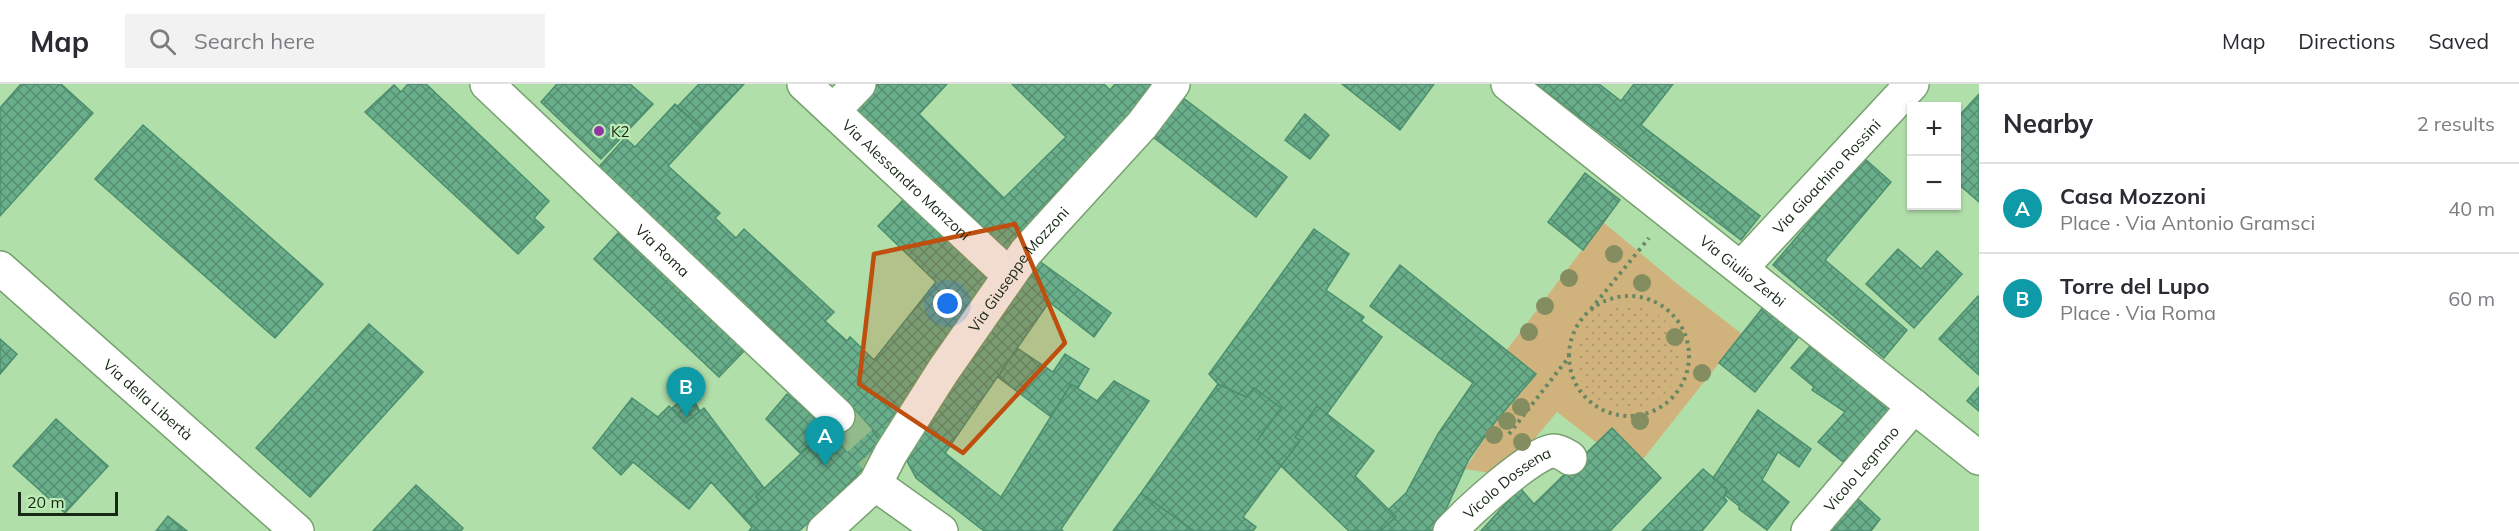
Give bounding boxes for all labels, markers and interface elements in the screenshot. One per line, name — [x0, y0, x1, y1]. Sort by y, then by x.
search box — [125, 14, 545, 68]
text: Map — [30, 24, 89, 59]
icon: search — [146, 25, 179, 58]
text: Search here — [194, 27, 315, 55]
text: Map — [2222, 28, 2265, 54]
text: Directions — [2298, 28, 2395, 54]
text: Saved — [2428, 28, 2489, 54]
map controls — [1907, 102, 1961, 210]
button: + — [1907, 102, 1961, 156]
text: Nearby — [2003, 107, 2093, 140]
text: 2 results — [2417, 111, 2495, 136]
street label: Via Alessandro Manzoni — [838, 115, 975, 244]
street label: Via Gioachino Rossini — [1768, 115, 1884, 238]
place label: K2 — [611, 122, 630, 141]
marker: K2 — [592, 124, 606, 138]
button: − — [1907, 156, 1961, 210]
text: Casa Mozzoni — [2060, 182, 2206, 210]
text: A — [2015, 196, 2030, 221]
text: 40 m — [2448, 196, 2495, 221]
street label: Via Giuseppe Mozzoni — [964, 202, 1072, 336]
text: Place · Via Antonio Gramsci — [2060, 210, 2315, 235]
street label: Via Roma — [632, 220, 694, 281]
street label: Via Giulio Zerbi — [1696, 231, 1790, 311]
text: Torre del Lupo — [2060, 272, 2209, 300]
text: B — [2016, 286, 2029, 311]
text: 60 m — [2448, 286, 2495, 311]
your location — [933, 289, 962, 318]
text: Place · Via Roma — [2060, 300, 2216, 325]
street label: Via della Libertà — [100, 355, 197, 444]
pin: B — [666, 368, 706, 417]
pin: A — [806, 416, 844, 466]
street label: Vicolo Legnano — [1819, 422, 1903, 515]
street label: Vicolo Dossena — [1459, 442, 1553, 523]
scale bar — [18, 489, 118, 516]
text: 20 m — [27, 492, 64, 512]

